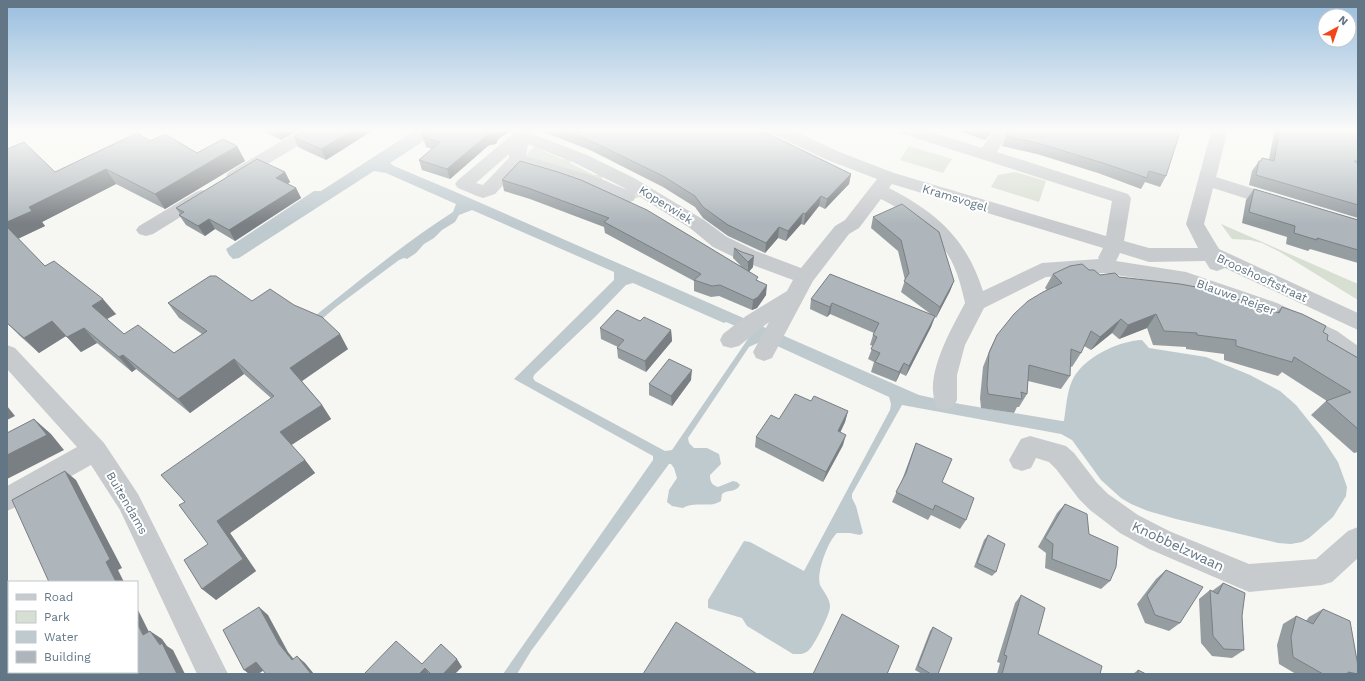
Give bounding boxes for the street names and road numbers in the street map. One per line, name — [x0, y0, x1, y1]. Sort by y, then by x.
street label: Kramsvogel — [921, 181, 990, 215]
street label: Koperwiek — [636, 183, 696, 227]
street label: Brooshooftstraat — [1214, 251, 1310, 305]
street label: Blauwe Reiger — [1195, 276, 1277, 318]
street label: Buitendams — [103, 469, 151, 537]
street label: Knobbelzwaan — [1129, 518, 1227, 574]

